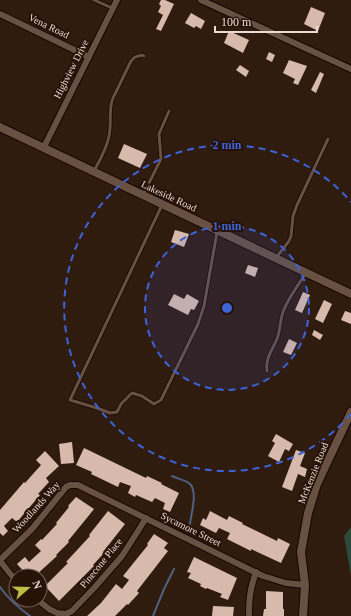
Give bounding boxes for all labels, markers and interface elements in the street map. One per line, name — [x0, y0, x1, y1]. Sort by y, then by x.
scale bar — [215, 8, 317, 34]
street label: Vena Road — [27, 11, 71, 41]
text: 100 m — [221, 15, 252, 29]
street label: Highview Drive — [51, 37, 91, 100]
text: 2 min — [212, 138, 242, 152]
street label: Lakeside Road — [140, 178, 198, 214]
text: 1 min — [212, 219, 242, 233]
centre of rings — [220, 301, 234, 315]
street label: McKenzie Road — [296, 441, 330, 505]
street label: Woodlands Way — [10, 479, 62, 535]
street label: Sycamore Street — [159, 510, 223, 548]
street label: Pinecone Place — [78, 535, 125, 590]
north arrow — [8, 568, 48, 608]
text: N — [30, 579, 44, 590]

